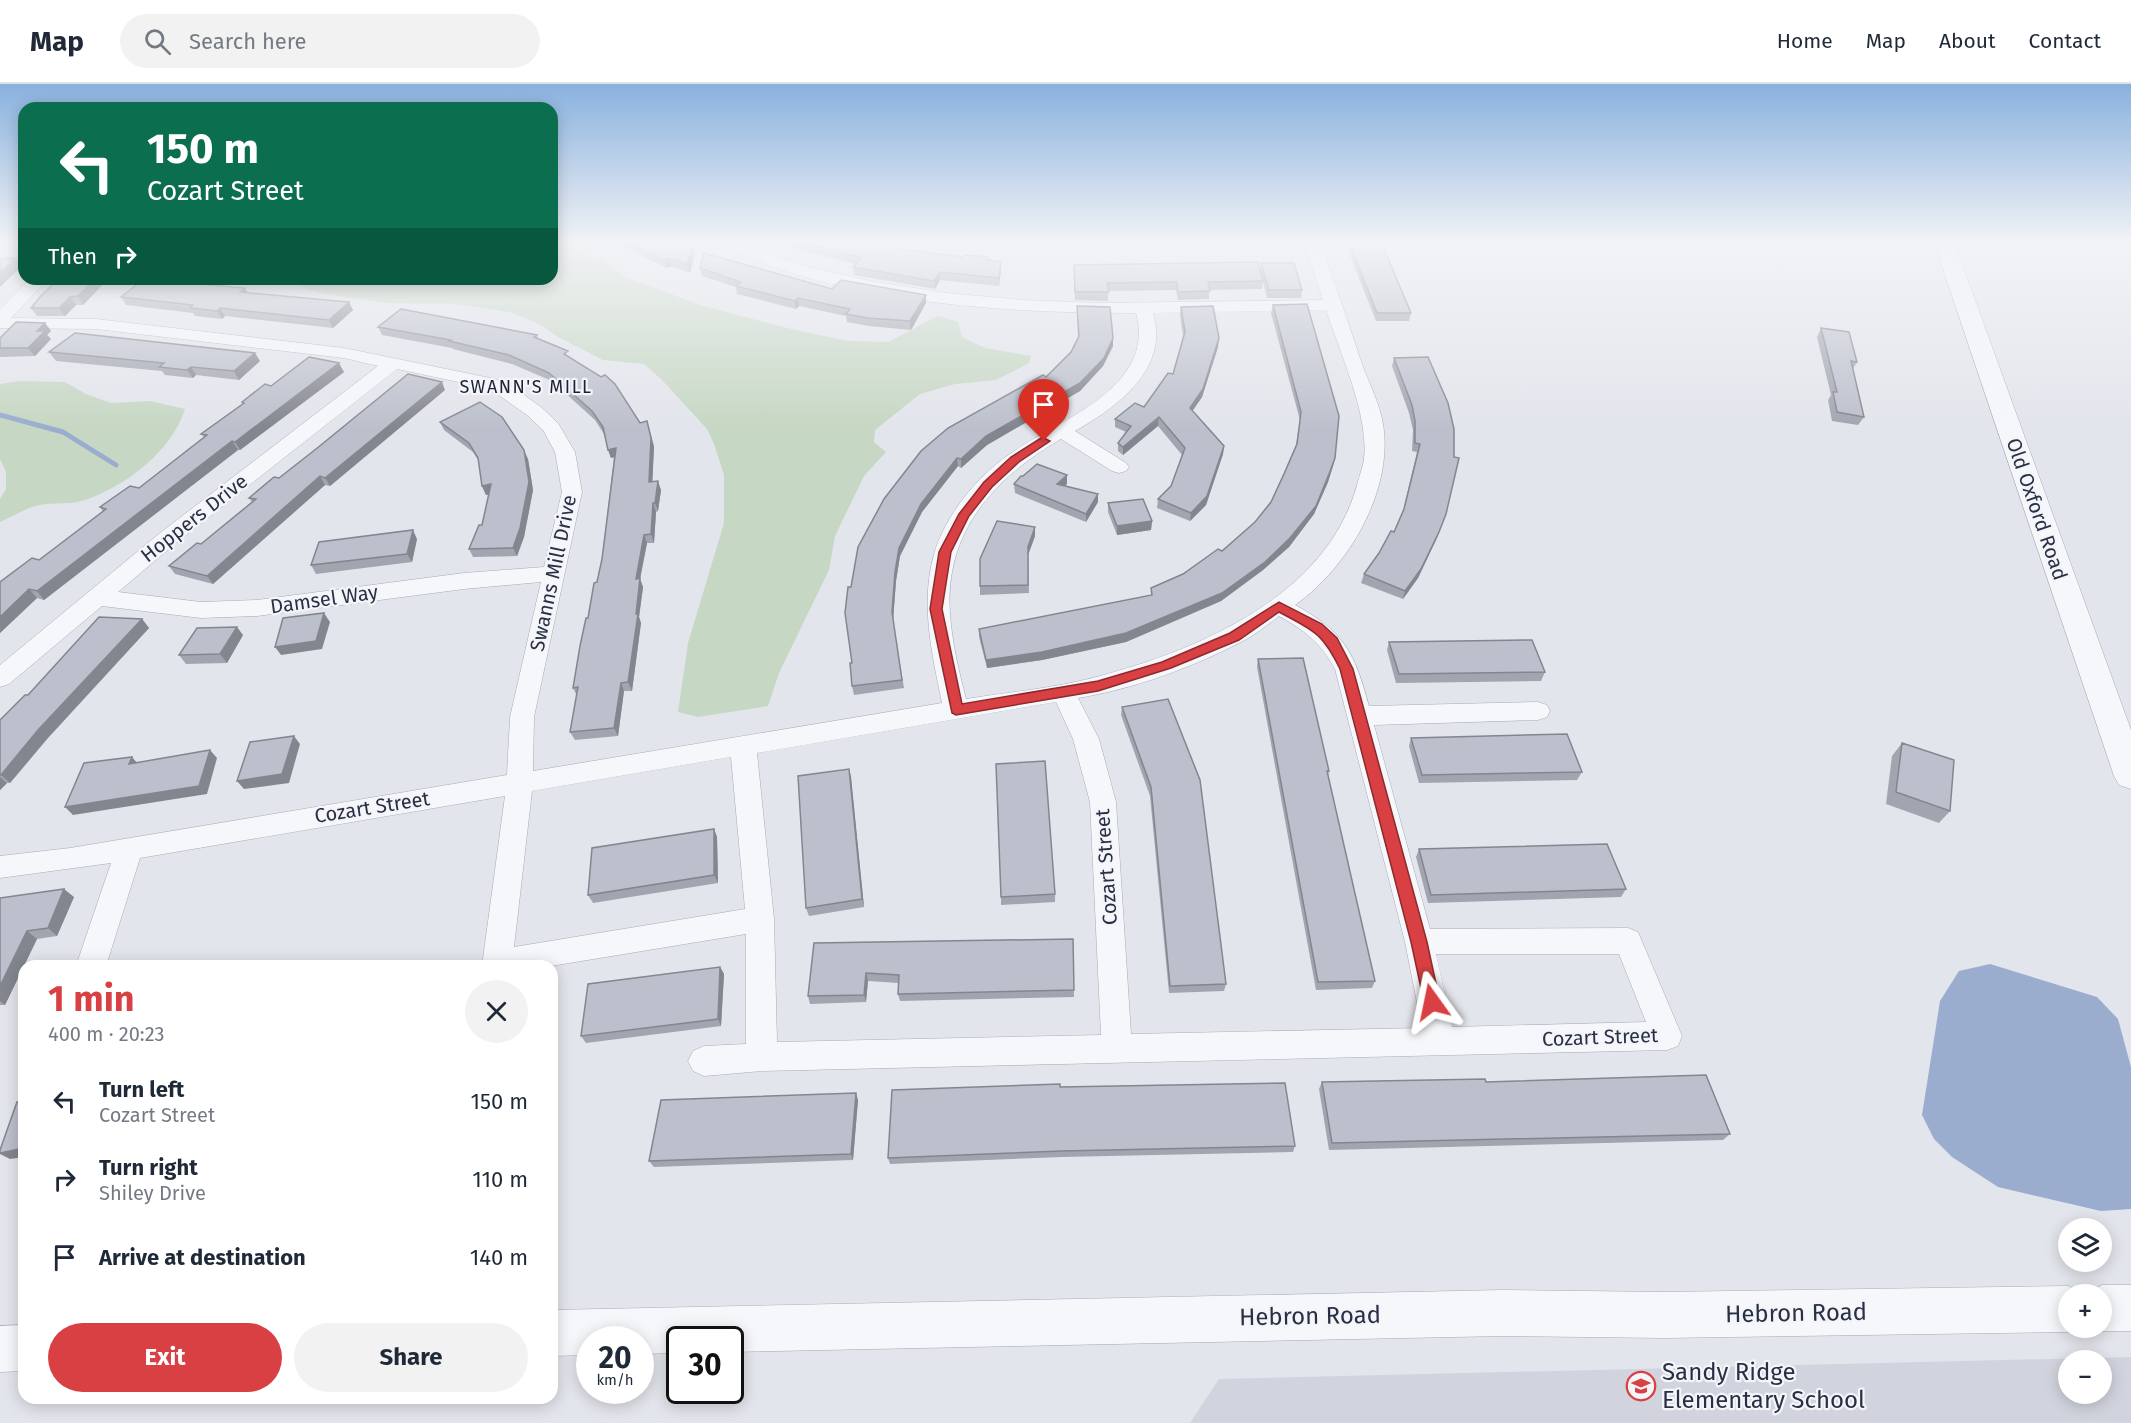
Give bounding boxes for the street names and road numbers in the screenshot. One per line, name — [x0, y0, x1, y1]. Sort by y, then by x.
street label: Old Oxford Road — [2001, 435, 2073, 583]
street label: Hoppers Drive — [136, 469, 252, 567]
street label: Swanns Mill Drive — [525, 493, 581, 653]
street label: Damsel Way — [269, 580, 380, 618]
street label: Cozart Street — [313, 786, 432, 828]
street label: Cozart Street — [1090, 807, 1122, 926]
street label: Cozart Street — [1542, 1023, 1659, 1051]
street label: Hebron Road — [1725, 1298, 1867, 1328]
street label: Hebron Road — [1239, 1301, 1381, 1331]

